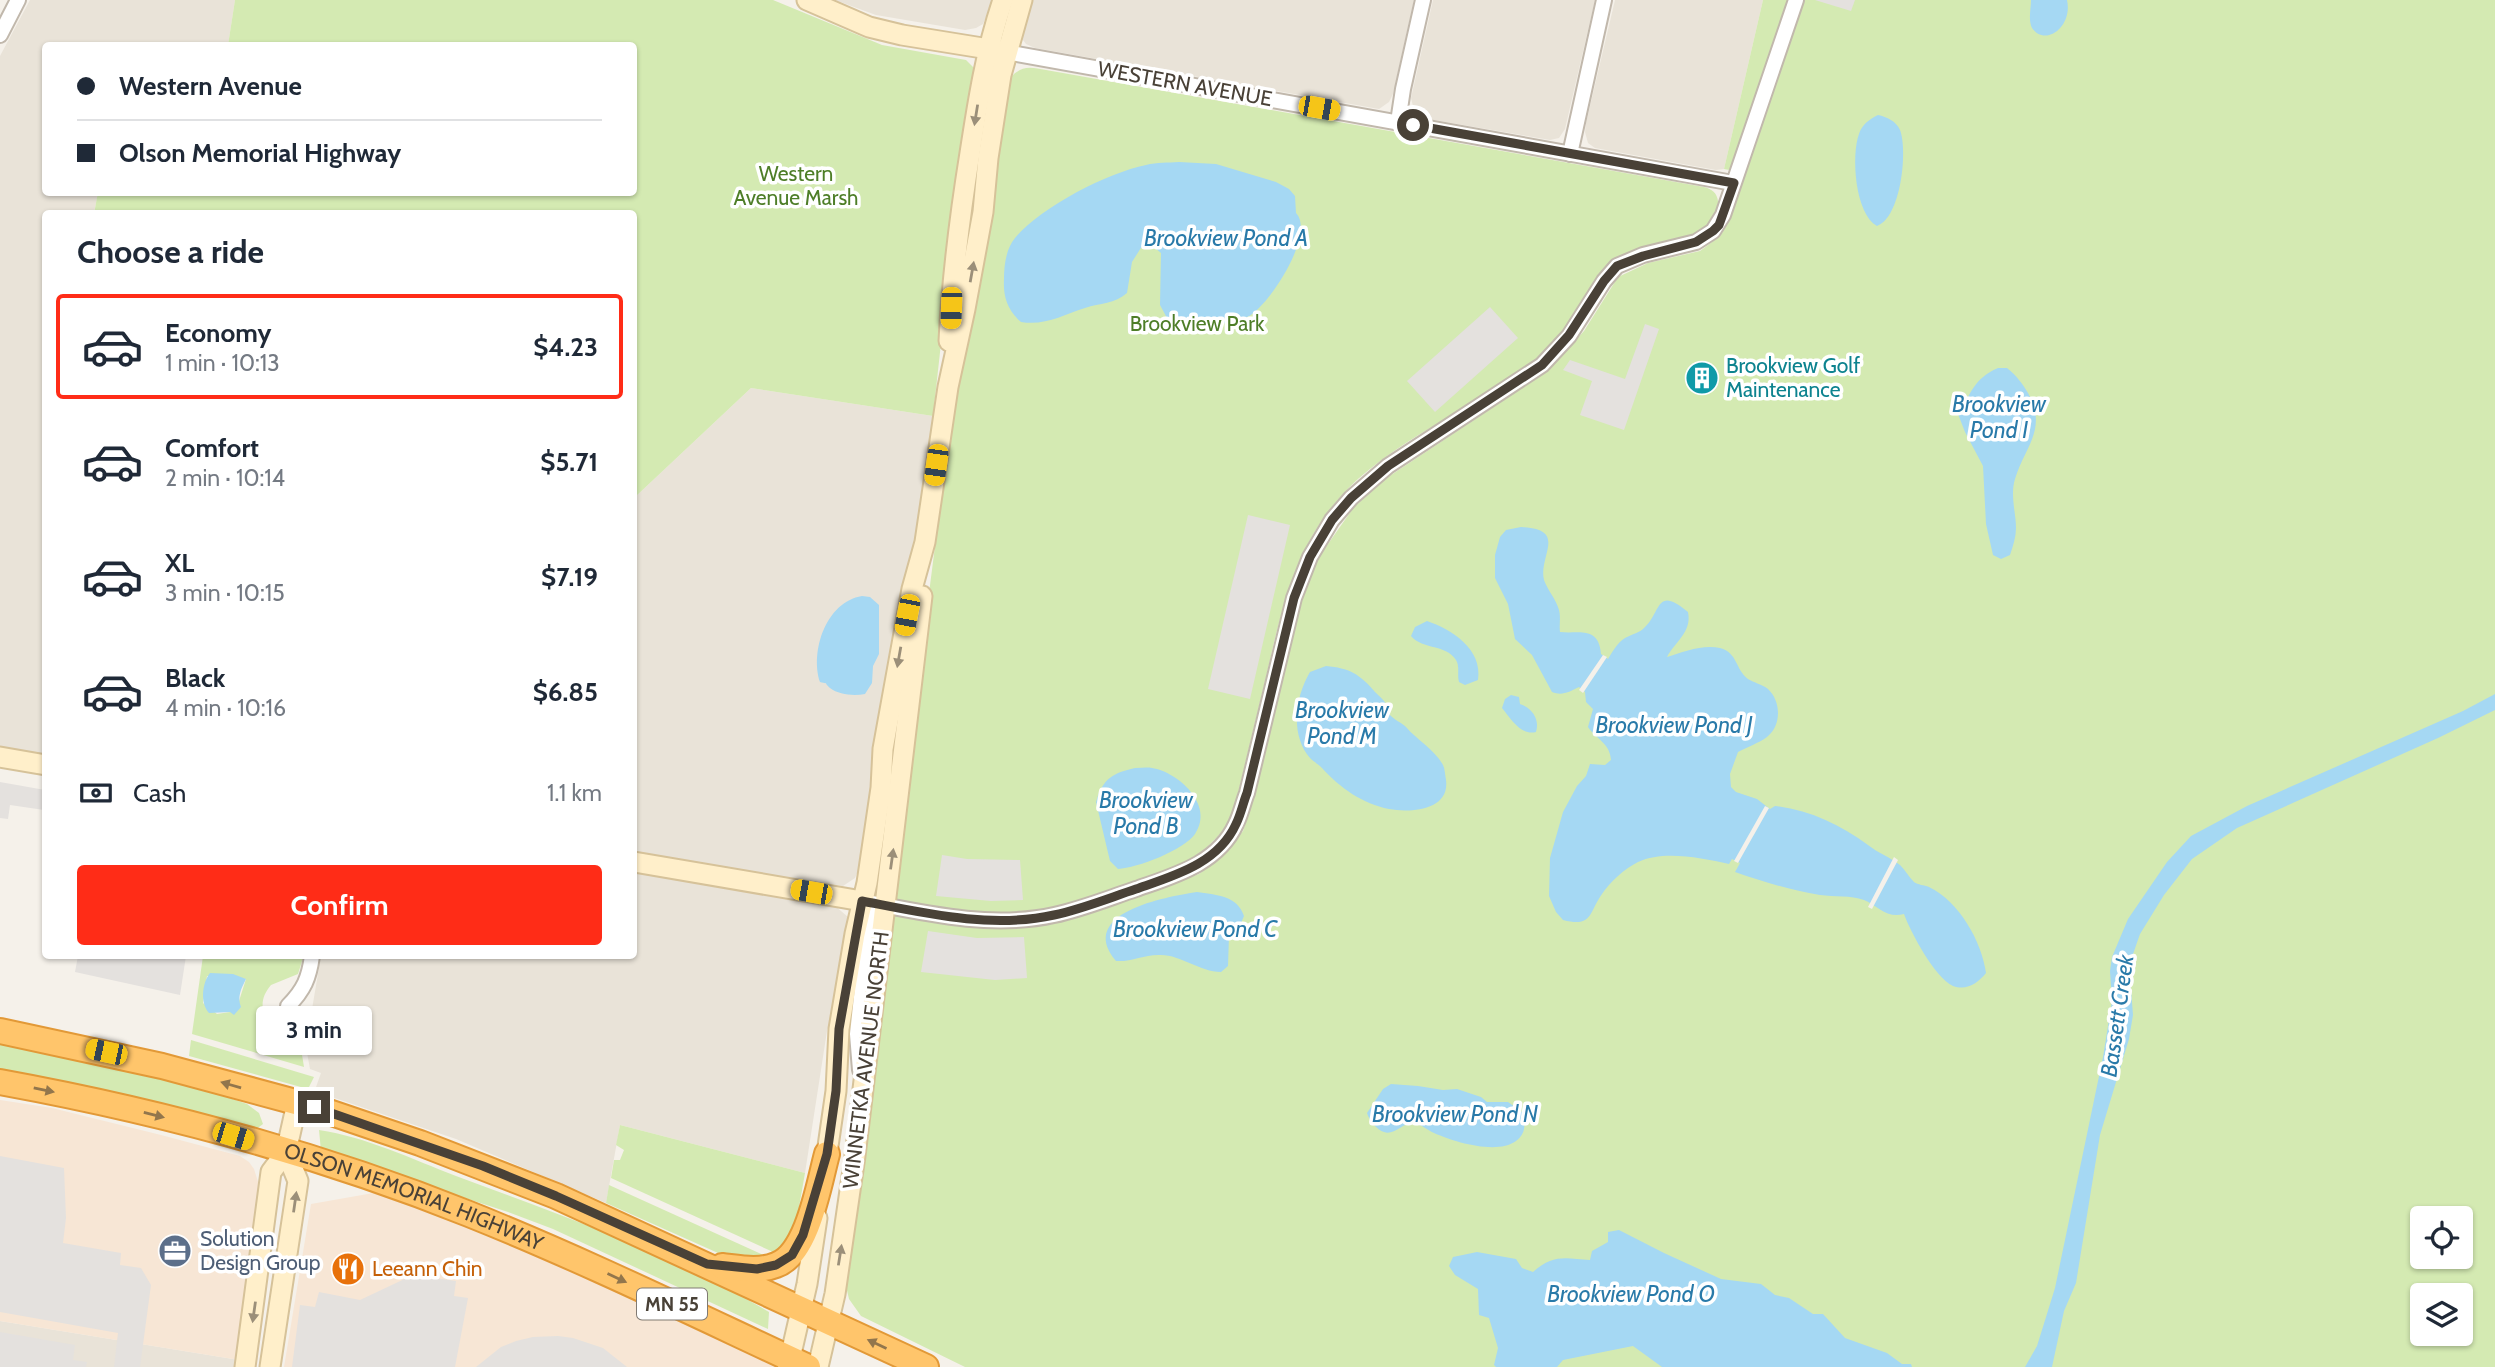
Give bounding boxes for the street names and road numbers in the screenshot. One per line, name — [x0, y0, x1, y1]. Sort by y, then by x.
street label: WESTERN AVENUE — [1096, 56, 1274, 111]
street label: WINNETKA AVENUE NORTH — [837, 930, 894, 1190]
street label: OLSON MEMORIAL HIGHWAY — [281, 1137, 548, 1256]
road number: MN 55 — [637, 1288, 707, 1320]

